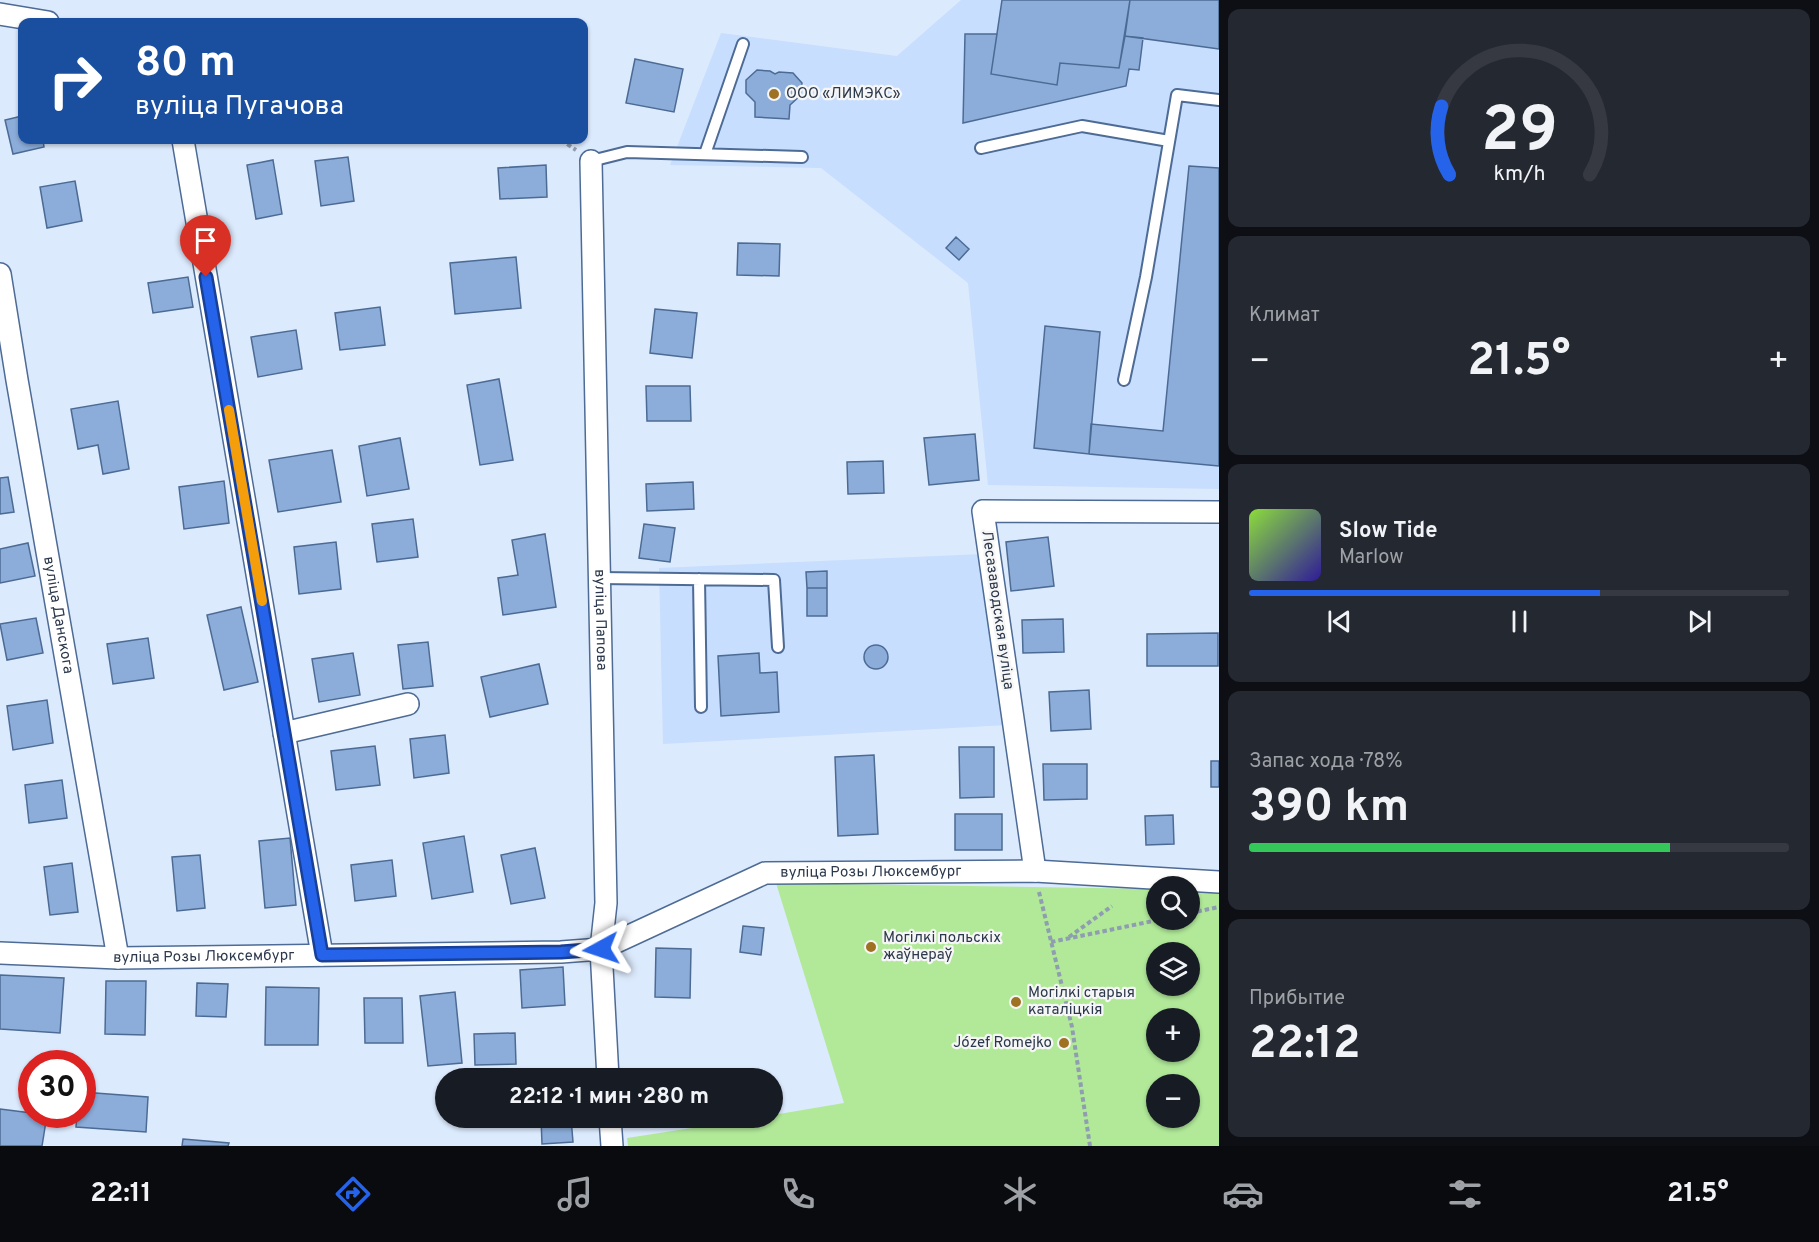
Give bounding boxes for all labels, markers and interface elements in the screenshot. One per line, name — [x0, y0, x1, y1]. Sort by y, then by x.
text: 80 m — [135, 38, 236, 91]
icon: right — [36, 42, 114, 120]
place label: ООО «ЛИМЭКС» — [786, 85, 901, 104]
marker: ООО «ЛИМЭКС» — [767, 87, 781, 101]
text: вуліца Пугачова — [135, 90, 344, 124]
text: 29 — [1481, 94, 1557, 173]
text: km/h — [1493, 162, 1545, 189]
pin — [180, 215, 231, 277]
icon: arrive — [189, 224, 222, 257]
text: Климат — [1249, 303, 1320, 329]
text: 21.5° — [1468, 334, 1570, 391]
text: − — [1249, 342, 1270, 384]
text: + — [1768, 342, 1789, 384]
text: Slow Tide — [1339, 518, 1438, 545]
street label: Лесазаводская вуліца — [976, 529, 1018, 691]
text: Marlow — [1339, 545, 1403, 571]
street label: вуліца Данскога — [39, 555, 78, 675]
street label: вуліца Папова — [590, 569, 611, 671]
icon: previous — [1323, 605, 1356, 638]
icon: pause — [1503, 605, 1536, 638]
icon: next — [1683, 605, 1716, 638]
text: Запас хода · 78% — [1249, 749, 1403, 775]
text: 390 km — [1249, 780, 1409, 837]
street label: вуліца Розы Люксембург — [780, 862, 962, 882]
map controls — [1146, 876, 1200, 1128]
button: search — [1146, 876, 1200, 930]
position arrow — [569, 917, 633, 981]
place label: Могілкі польскіх жаўнераў — [883, 929, 1001, 965]
marker: Могілкі польскіх жаўнераў — [864, 940, 878, 954]
button: layers — [1146, 942, 1200, 996]
street label: вуліца Розы Люксембург — [113, 946, 295, 968]
place label: Могілкі старыя каталіцкія — [1028, 984, 1135, 1020]
text: Прибытие — [1249, 986, 1345, 1012]
marker: Могілкі старыя каталіцкія — [1009, 995, 1023, 1009]
button: + — [1146, 1008, 1200, 1062]
text: 22:12 — [1249, 1017, 1361, 1074]
place label: Józef Romejko — [953, 1034, 1052, 1053]
marker: Józef Romejko — [1057, 1036, 1071, 1050]
speed limit sign: 30 — [18, 1050, 96, 1128]
button: − — [1146, 1074, 1200, 1128]
text: 22:12 · 1 мин · 280 m — [509, 1084, 709, 1111]
icon: directions — [332, 1173, 374, 1215]
icon: music — [554, 1173, 596, 1215]
icon: phone — [777, 1173, 819, 1215]
icon: climate — [999, 1173, 1041, 1215]
icon: car — [1222, 1173, 1264, 1215]
icon: filters — [1444, 1173, 1486, 1215]
text: 22:11 — [90, 1177, 151, 1211]
text: 21.5° — [1667, 1177, 1729, 1211]

